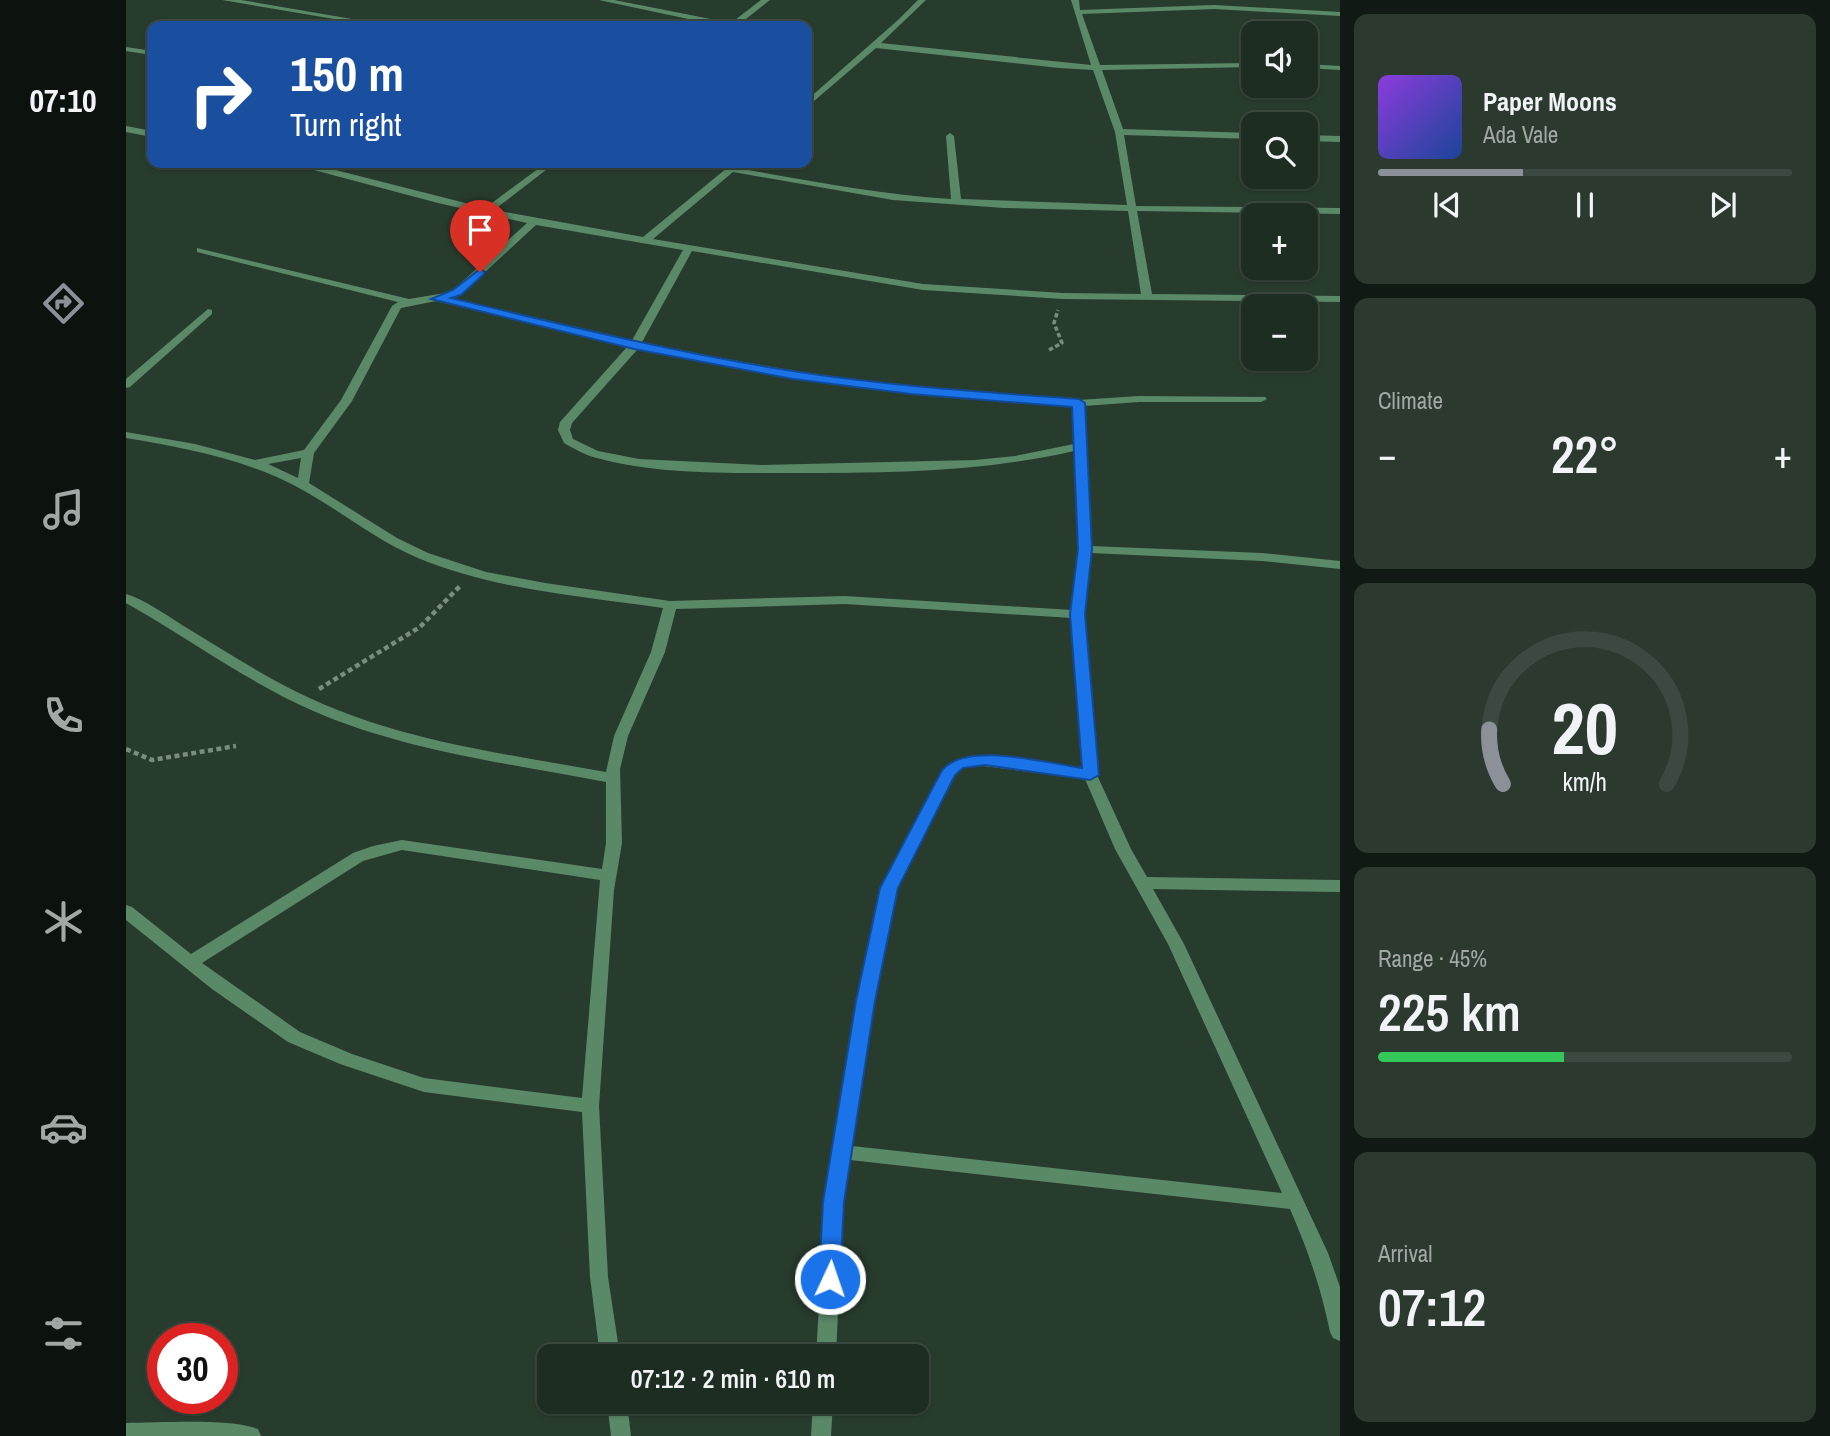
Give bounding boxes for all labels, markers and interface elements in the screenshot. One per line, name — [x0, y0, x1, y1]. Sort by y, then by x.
map controls — [1241, 21, 1318, 371]
button: sound — [1241, 21, 1318, 98]
text: 150 m — [290, 40, 404, 106]
icon: right — [175, 49, 266, 140]
text: 07:10 — [29, 79, 97, 122]
text: Paper Moons — [1483, 84, 1617, 119]
text: Turn right — [290, 103, 402, 146]
button: search — [1241, 112, 1318, 189]
text: Ada Vale — [1483, 119, 1558, 150]
icon: previous — [1428, 186, 1466, 224]
icon: pause — [1566, 186, 1604, 224]
icon: next — [1704, 186, 1742, 224]
pin — [450, 200, 510, 272]
button: + — [1241, 203, 1318, 280]
icon: arrive — [461, 211, 499, 249]
icon: directions — [39, 279, 88, 328]
button: − — [1241, 294, 1318, 371]
text: Climate — [1378, 385, 1443, 416]
text: 22° — [1551, 419, 1619, 489]
text: − — [1378, 429, 1396, 480]
text: + — [1774, 429, 1792, 480]
icon: music — [39, 485, 88, 534]
text: 20 — [1552, 679, 1618, 777]
icon: phone — [39, 691, 88, 740]
text: km/h — [1563, 765, 1607, 799]
icon: climate — [39, 897, 88, 946]
text: Range · 45% — [1378, 943, 1487, 974]
text: 225 km — [1378, 977, 1521, 1047]
icon: car — [39, 1103, 88, 1152]
text: Arrival — [1378, 1238, 1433, 1269]
position arrow — [793, 1242, 867, 1316]
text: 07:12 — [1378, 1272, 1486, 1342]
icon: filters — [39, 1309, 88, 1358]
speed limit sign: 30 — [147, 1323, 238, 1414]
text: 07:12 · 2 min · 610 m — [631, 1361, 835, 1396]

